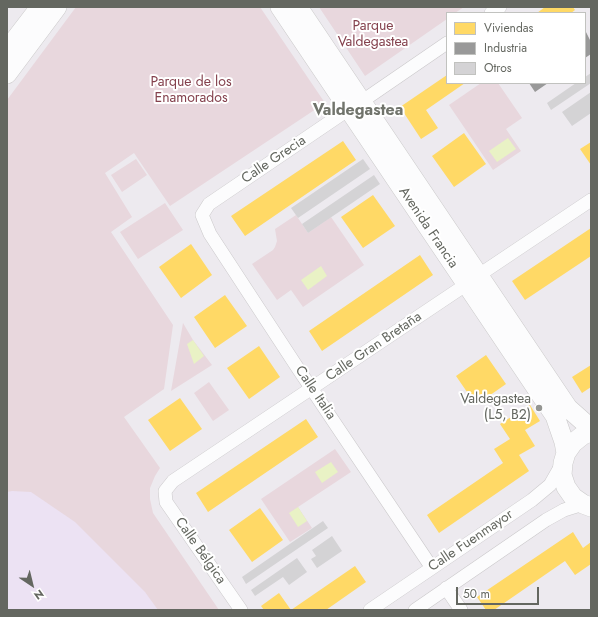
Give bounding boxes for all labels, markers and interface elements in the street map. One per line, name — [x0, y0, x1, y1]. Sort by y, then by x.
legend — [446, 12, 586, 84]
park label: Parque Valdegastea — [338, 19, 408, 52]
text: Viviendas — [484, 19, 533, 37]
text: Industria — [484, 39, 527, 57]
text: Otros — [484, 59, 512, 77]
park label: Parque de los Enamorados — [150, 75, 232, 108]
district label: Valdegastea — [313, 101, 403, 121]
street label: Calle Grecia — [239, 132, 309, 188]
street label: Avenida Francia — [395, 184, 461, 272]
street label: Calle Gran Bretaña — [323, 309, 425, 385]
street label: Calle Italia — [291, 363, 339, 423]
place label: Valdegastea (L5, B2) — [460, 392, 531, 424]
marker: Valdegastea (L5, B2) — [534, 403, 544, 413]
street label: Calle Fuenmayor — [425, 506, 517, 576]
street label: Calle Bélgica — [171, 514, 229, 588]
north arrow — [12, 565, 52, 605]
scale bar — [458, 579, 541, 605]
text: 50 m — [463, 585, 490, 603]
text: N — [31, 586, 47, 604]

